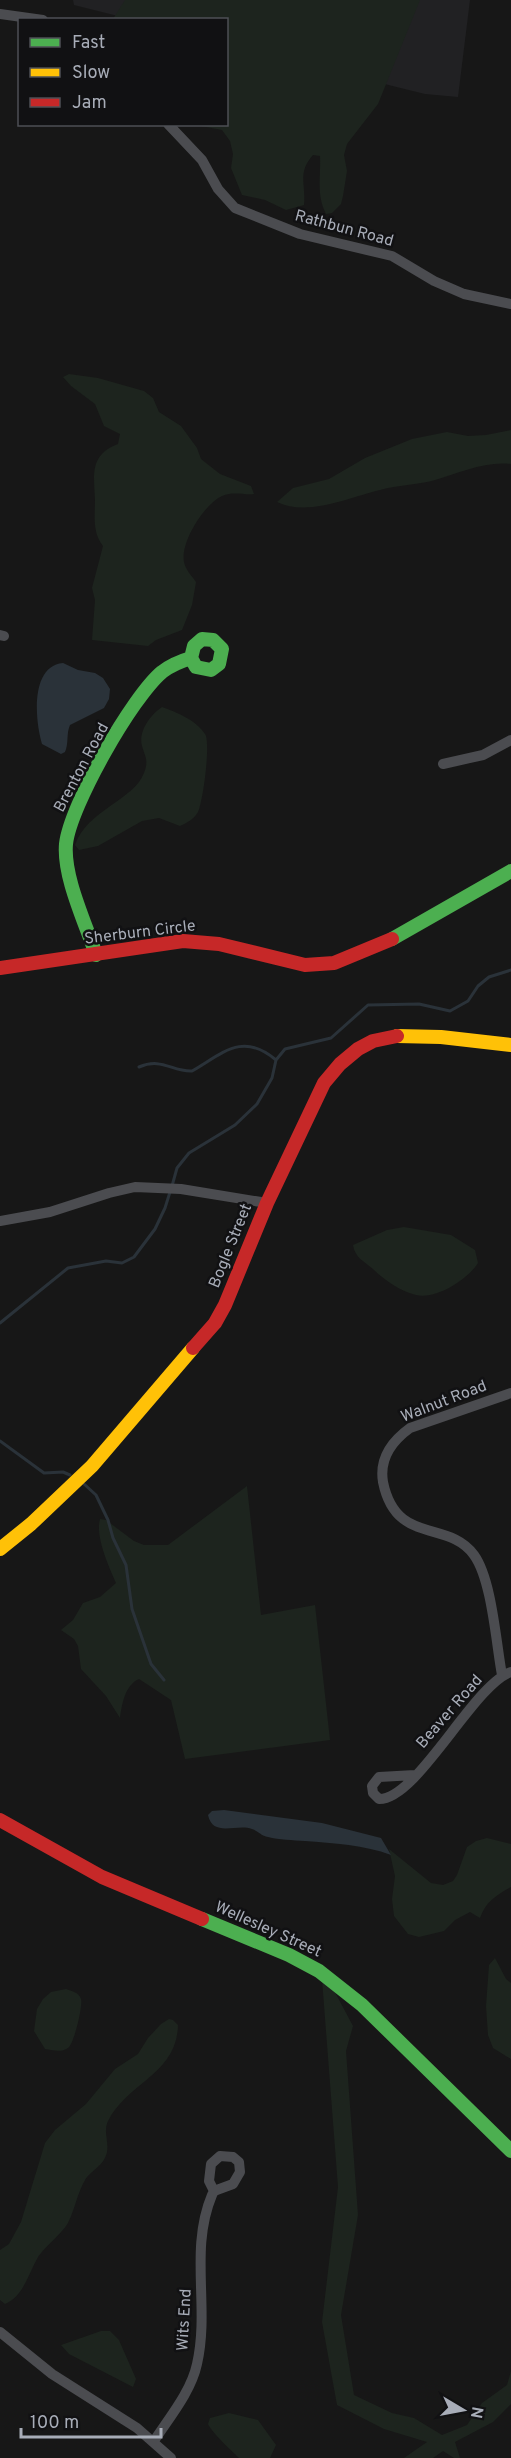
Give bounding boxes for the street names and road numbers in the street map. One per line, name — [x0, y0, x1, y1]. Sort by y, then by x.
street label: Rathbun Road — [292, 206, 396, 252]
street label: Brenton Road — [50, 720, 114, 816]
street label: Sherburn Circle — [83, 916, 197, 950]
street label: Bogle Street — [205, 1201, 257, 1291]
street label: Walnut Road — [398, 1376, 490, 1428]
street label: Beaver Road — [412, 1671, 488, 1753]
street label: Wellesley Street — [211, 1898, 325, 1962]
street label: Wits End — [173, 2288, 197, 2352]

